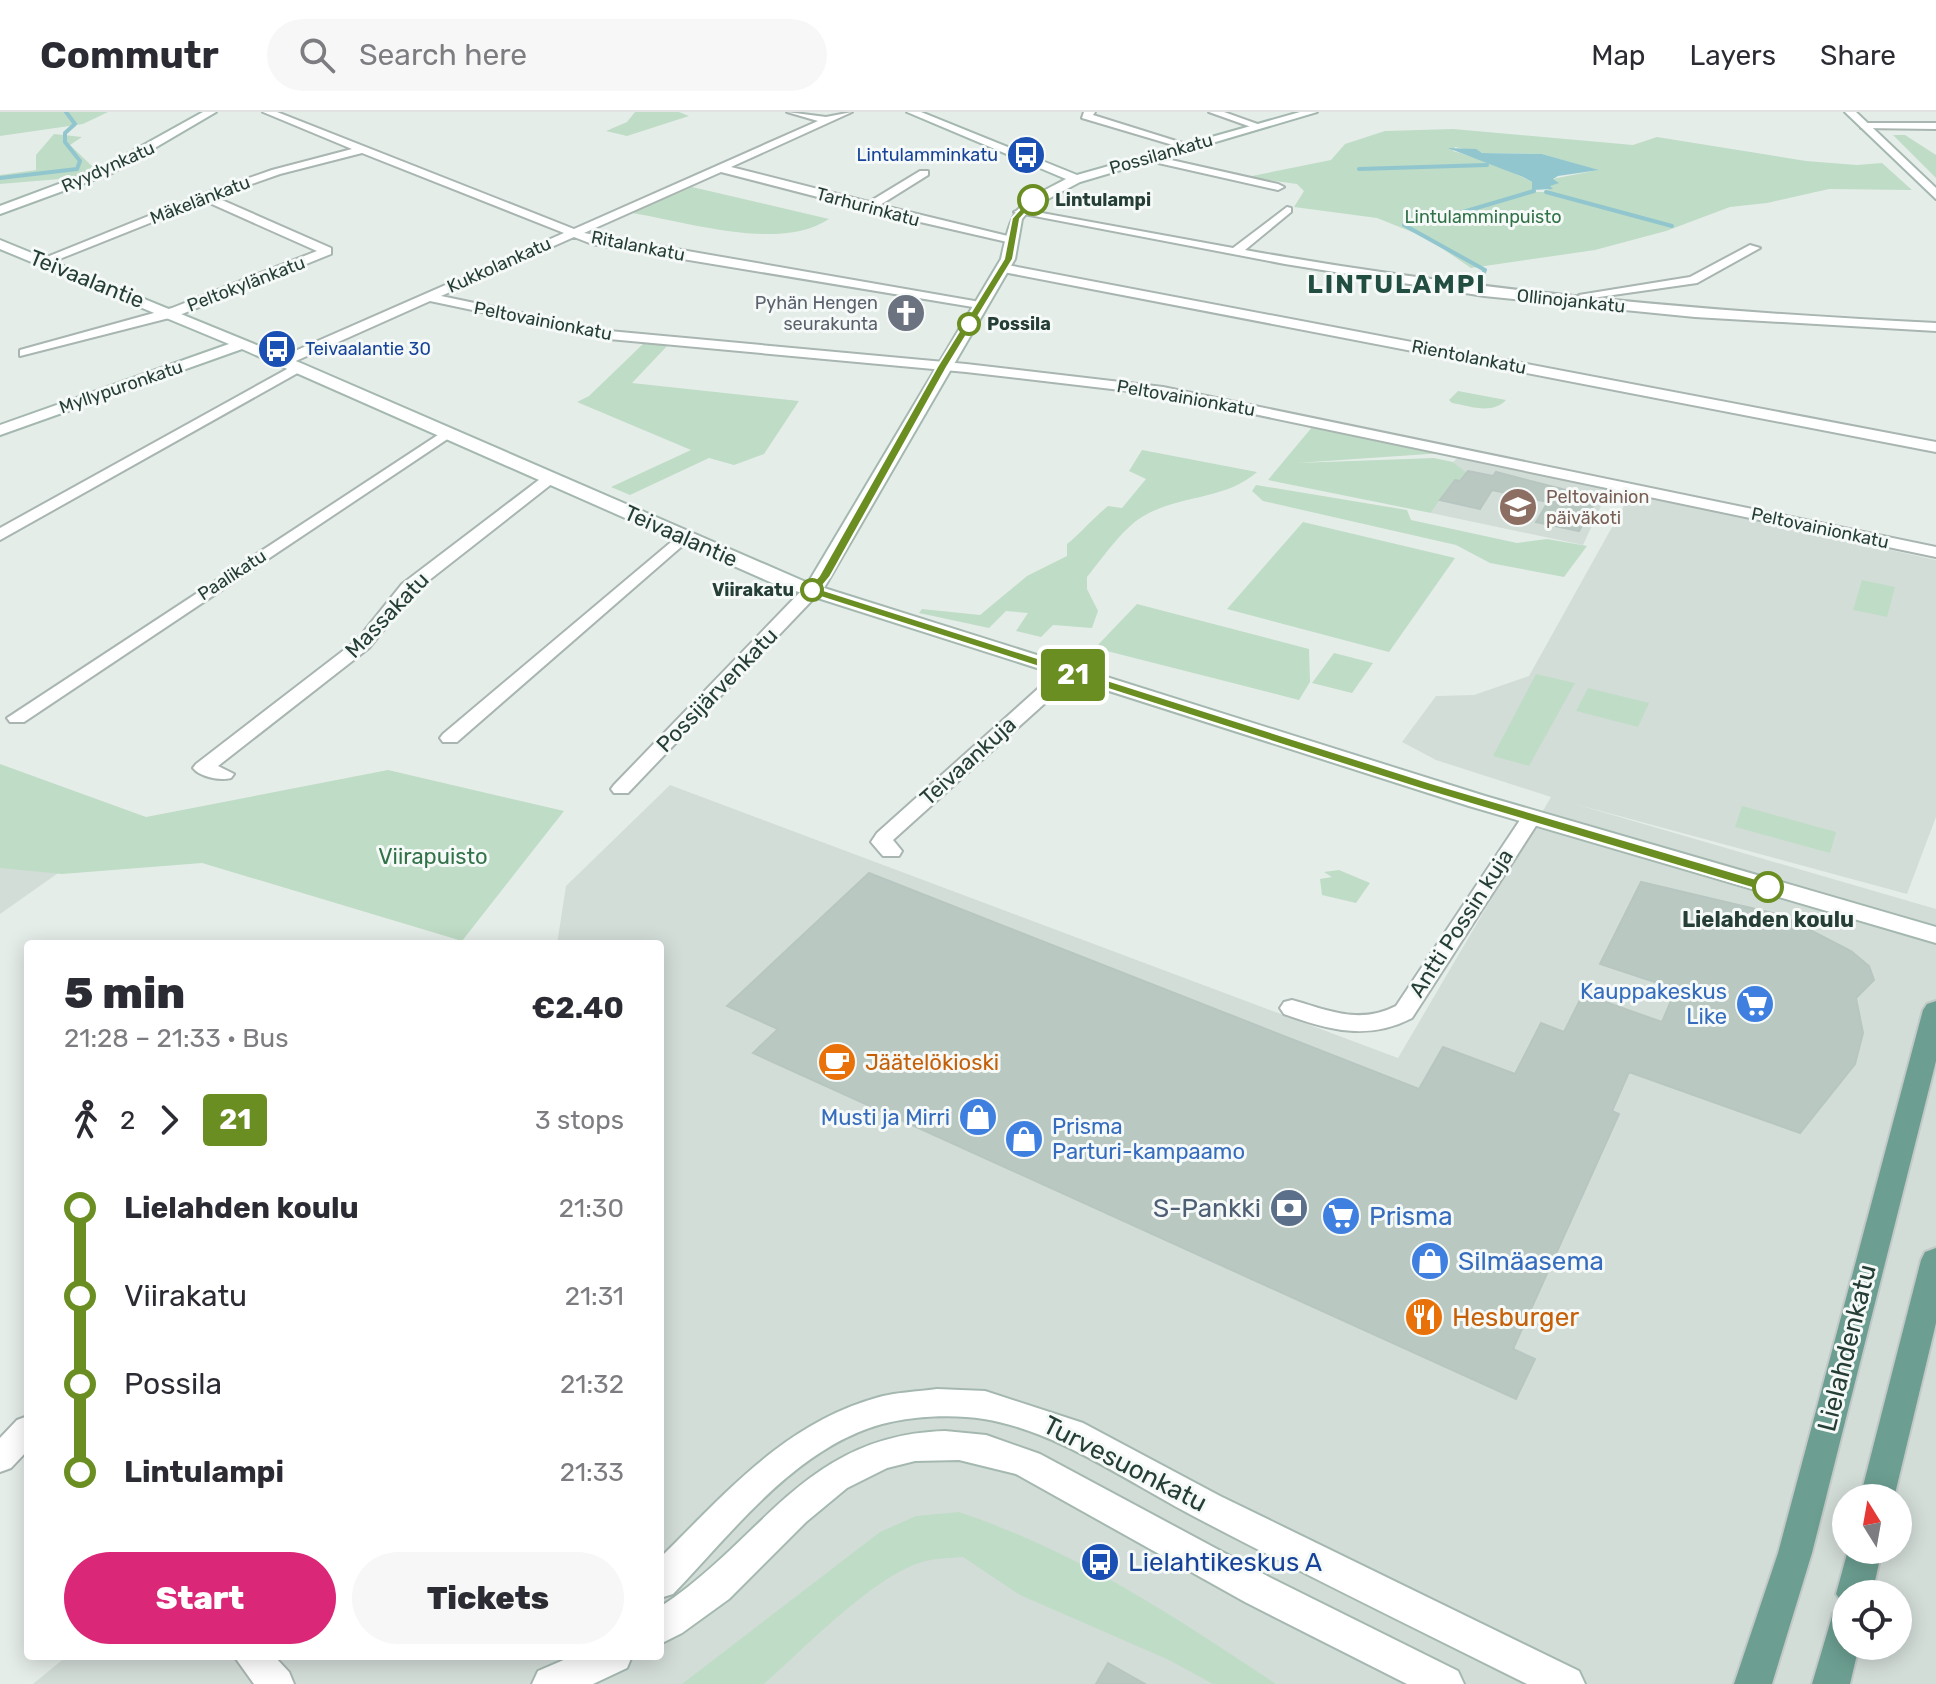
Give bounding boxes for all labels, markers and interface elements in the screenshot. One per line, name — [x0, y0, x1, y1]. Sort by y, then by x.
search box — [267, 19, 827, 91]
text: Commutr — [40, 32, 219, 78]
icon: search — [295, 33, 339, 77]
text: Search here — [359, 37, 527, 73]
text: Map — [1591, 39, 1646, 72]
text: Layers — [1690, 39, 1776, 72]
text: Share — [1820, 39, 1896, 72]
street label: Possilankatu — [1107, 129, 1215, 179]
bus stop icon: Lintulamminkatu — [1005, 134, 1047, 176]
street label: Ryydynkatu — [58, 137, 158, 197]
place label: Lintulamminkatu — [856, 144, 998, 166]
street label: Mäkelänkatu — [147, 171, 253, 229]
street label: Tarhurinkatu — [814, 183, 922, 231]
marker: Lintulampi — [1018, 185, 1048, 215]
place label: Lintulampi — [1055, 189, 1151, 211]
park label: Lintulamminpuisto — [1404, 206, 1562, 228]
street label: Ritalankatu — [589, 226, 687, 266]
street label: Kukkolankatu — [443, 232, 555, 298]
street label: Teivaalantie — [26, 244, 148, 314]
street label: Peltokylänkatu — [184, 251, 308, 317]
district label: LINTULAMPI — [1307, 269, 1487, 300]
street label: Ollinojankatu — [1516, 284, 1626, 318]
place label: Pyhän Hengen seurakunta — [755, 292, 878, 335]
church icon: Pyhän Hengen seurakunta — [885, 292, 927, 334]
street label: Peltovainionkatu — [472, 297, 614, 345]
marker: Possila — [958, 313, 980, 335]
place label: Possila — [987, 313, 1051, 335]
bus stop icon: Teivaalantie 30 — [256, 328, 298, 370]
street label: Rientolankatu — [1410, 335, 1528, 379]
place label: Teivaalantie 30 — [305, 338, 431, 360]
street label: Myllypuronkatu — [56, 356, 186, 418]
street label: Peltovainionkatu — [1115, 375, 1257, 421]
school or university icon: Peltovainion päiväkoti — [1497, 486, 1539, 528]
place label: Peltovainion päiväkoti — [1546, 486, 1649, 529]
street label: Teivaalantie — [620, 499, 742, 573]
street label: Peltovainionkatu — [1749, 503, 1891, 553]
street label: Paalikatu — [194, 545, 270, 605]
street label: Massakatu — [339, 566, 435, 664]
place label: Viirakatu — [712, 579, 794, 601]
marker: Viirakatu — [801, 579, 823, 601]
street label: Possijärvenkatu — [651, 622, 783, 758]
line badge: 21 — [1037, 649, 1109, 701]
text: 21 — [1057, 658, 1089, 691]
street label: Teivaankuja — [914, 711, 1022, 811]
park label: Viirapuisto — [378, 843, 488, 870]
street label: Antti Possin kuja — [1403, 844, 1519, 1002]
marker: Lielahden koulu — [1753, 872, 1783, 902]
place label: Lielahden koulu — [1682, 906, 1854, 933]
text: 5 min — [64, 967, 185, 1019]
place label: Kauppakeskus Like — [1580, 978, 1727, 1030]
supermarket icon: Kauppakeskus Like — [1734, 983, 1776, 1025]
text: €2.40 — [532, 990, 624, 1026]
text: 21:28 – 21:33 · Bus — [64, 1023, 288, 1054]
cafe icon: Jäätelökioski — [816, 1041, 858, 1083]
place label: Jäätelökioski — [865, 1049, 999, 1076]
shop icon: Musti ja Mirri — [957, 1096, 999, 1138]
icon: walk — [64, 1098, 108, 1142]
icon: forward — [147, 1098, 191, 1142]
text: 21 — [219, 1103, 251, 1136]
place label: Musti ja Mirri — [821, 1104, 950, 1131]
text: 2 — [120, 1105, 135, 1136]
text: 3 stops — [535, 1105, 624, 1136]
place label: Prisma Parturi-kampaamo — [1052, 1113, 1245, 1165]
shop icon: Prisma Parturi-kampaamo — [1003, 1118, 1045, 1160]
bank icon: S-Pankki — [1268, 1187, 1310, 1229]
text: Lielahden koulu — [124, 1190, 359, 1226]
text: 21:30 — [559, 1193, 624, 1224]
place label: S-Pankki — [1153, 1193, 1261, 1224]
supermarket icon: Prisma — [1320, 1195, 1362, 1237]
place label: Prisma — [1369, 1201, 1453, 1232]
shop icon: Silmäasema — [1409, 1240, 1451, 1282]
place label: Silmäasema — [1458, 1246, 1604, 1277]
street label: Lielahdenkatu — [1811, 1261, 1883, 1435]
text: Viirakatu — [124, 1278, 247, 1314]
text: 21:31 — [565, 1281, 624, 1312]
restaurant icon: Hesburger — [1403, 1296, 1445, 1338]
place label: Hesburger — [1452, 1302, 1579, 1333]
text: Possila — [124, 1366, 222, 1402]
text: 21:32 — [560, 1369, 624, 1400]
street label: Turvesuonkatu — [1038, 1409, 1212, 1519]
text: Lintulampi — [124, 1454, 284, 1490]
text: 21:33 — [560, 1457, 624, 1488]
north arrow — [1832, 1484, 1912, 1564]
map controls — [1832, 1484, 1912, 1660]
bus stop icon: Lielahtikeskus A — [1079, 1541, 1121, 1583]
place label: Lielahtikeskus A — [1128, 1547, 1322, 1578]
button: Start — [64, 1552, 336, 1644]
button: Tickets — [352, 1552, 624, 1644]
button: locate — [1832, 1580, 1912, 1660]

